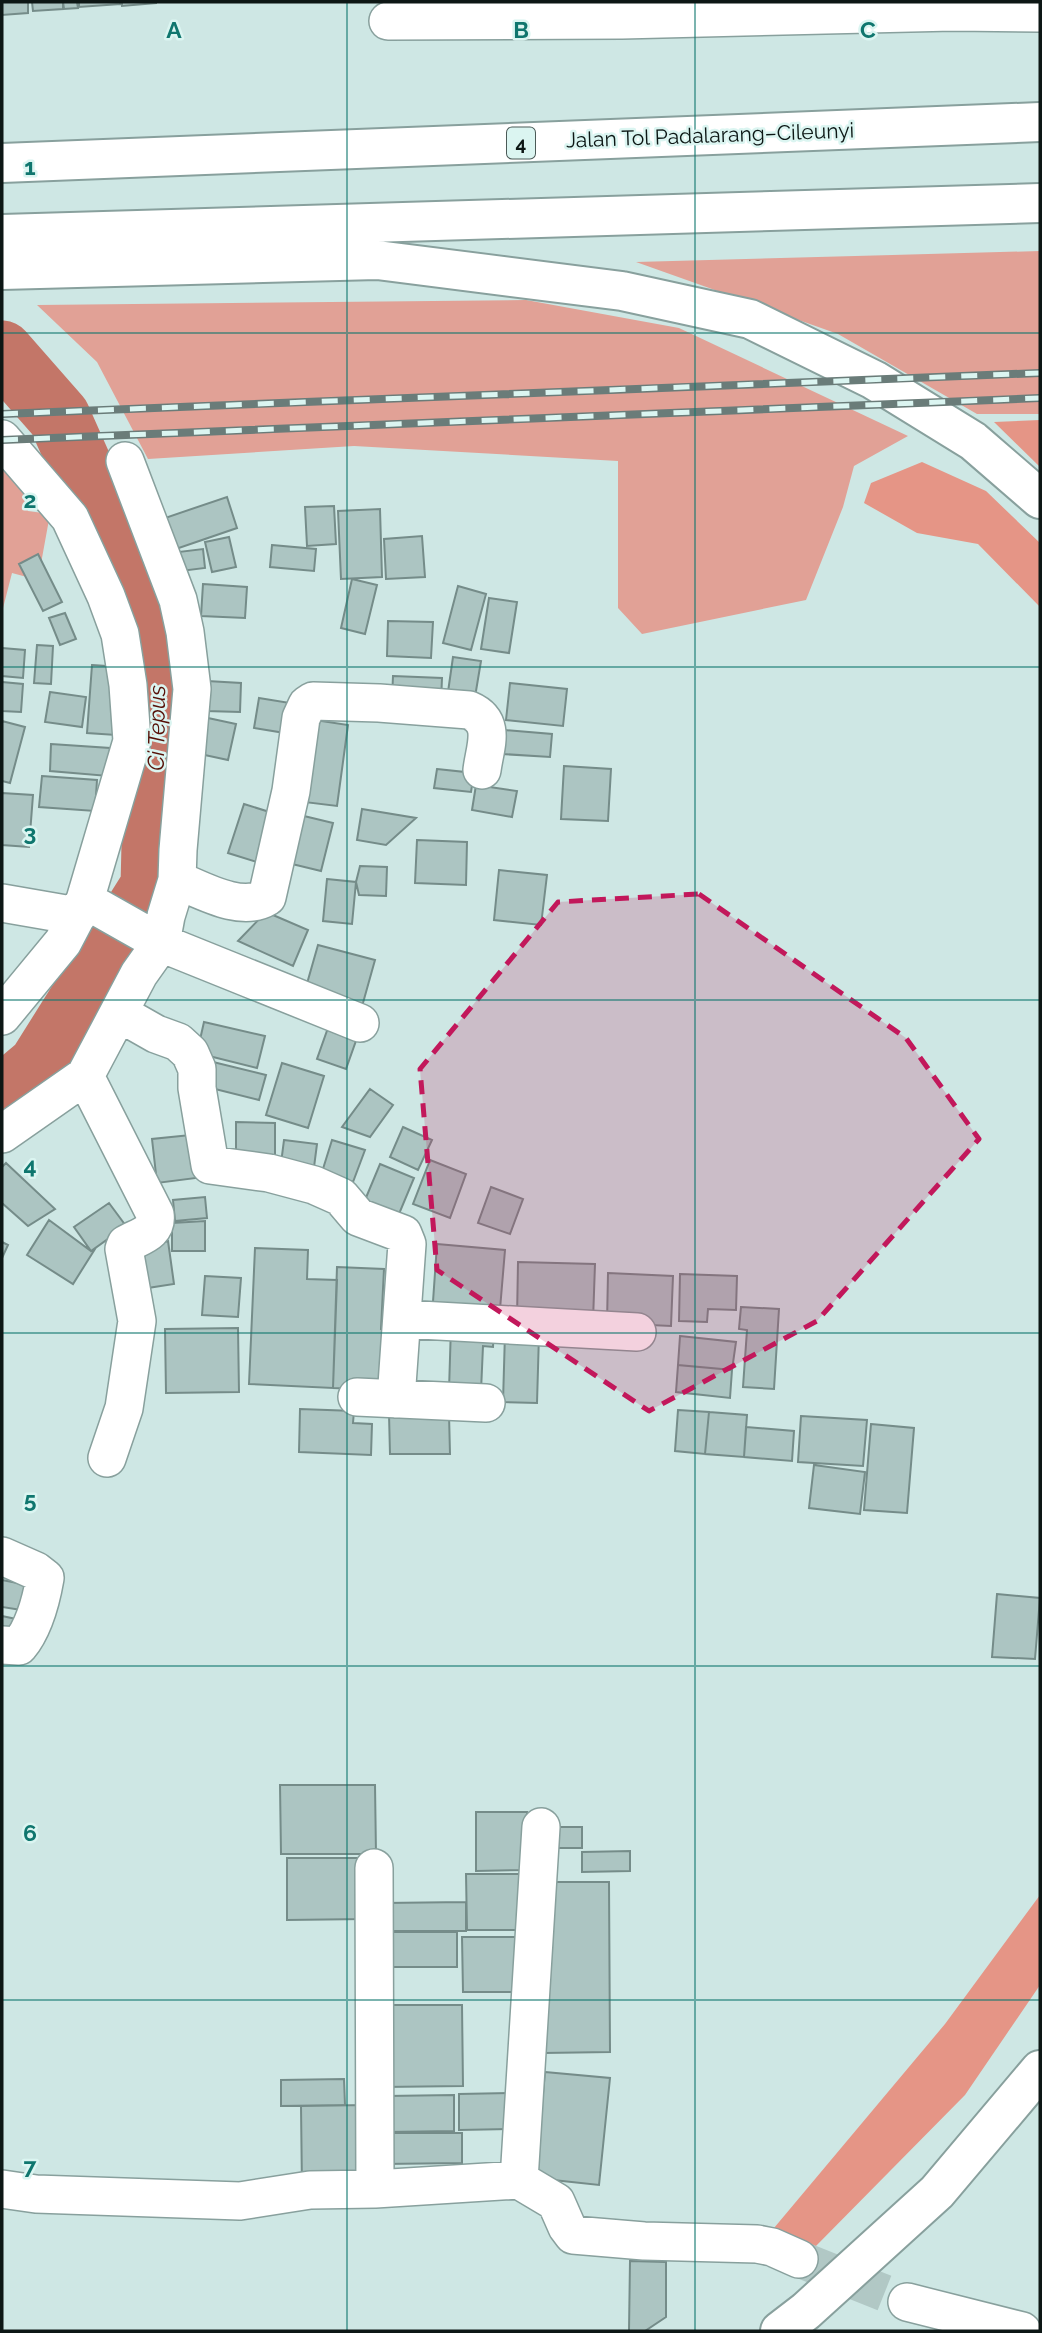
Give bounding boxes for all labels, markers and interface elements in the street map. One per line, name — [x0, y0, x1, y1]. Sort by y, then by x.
text: A — [166, 16, 182, 43]
text: B — [513, 16, 529, 43]
text: C — [860, 16, 876, 43]
street label: Jalan Tol Padalarang–Cileunyi — [565, 117, 855, 153]
road number: 4 — [507, 127, 535, 158]
text: 1 — [24, 153, 36, 180]
text: 2 — [24, 486, 36, 513]
water label: Ci Tepus — [142, 685, 170, 771]
text: 3 — [24, 819, 36, 846]
text: 4 — [23, 1152, 37, 1179]
text: 5 — [24, 1486, 37, 1513]
text: 6 — [23, 1819, 37, 1846]
text: 7 — [24, 2152, 37, 2179]

